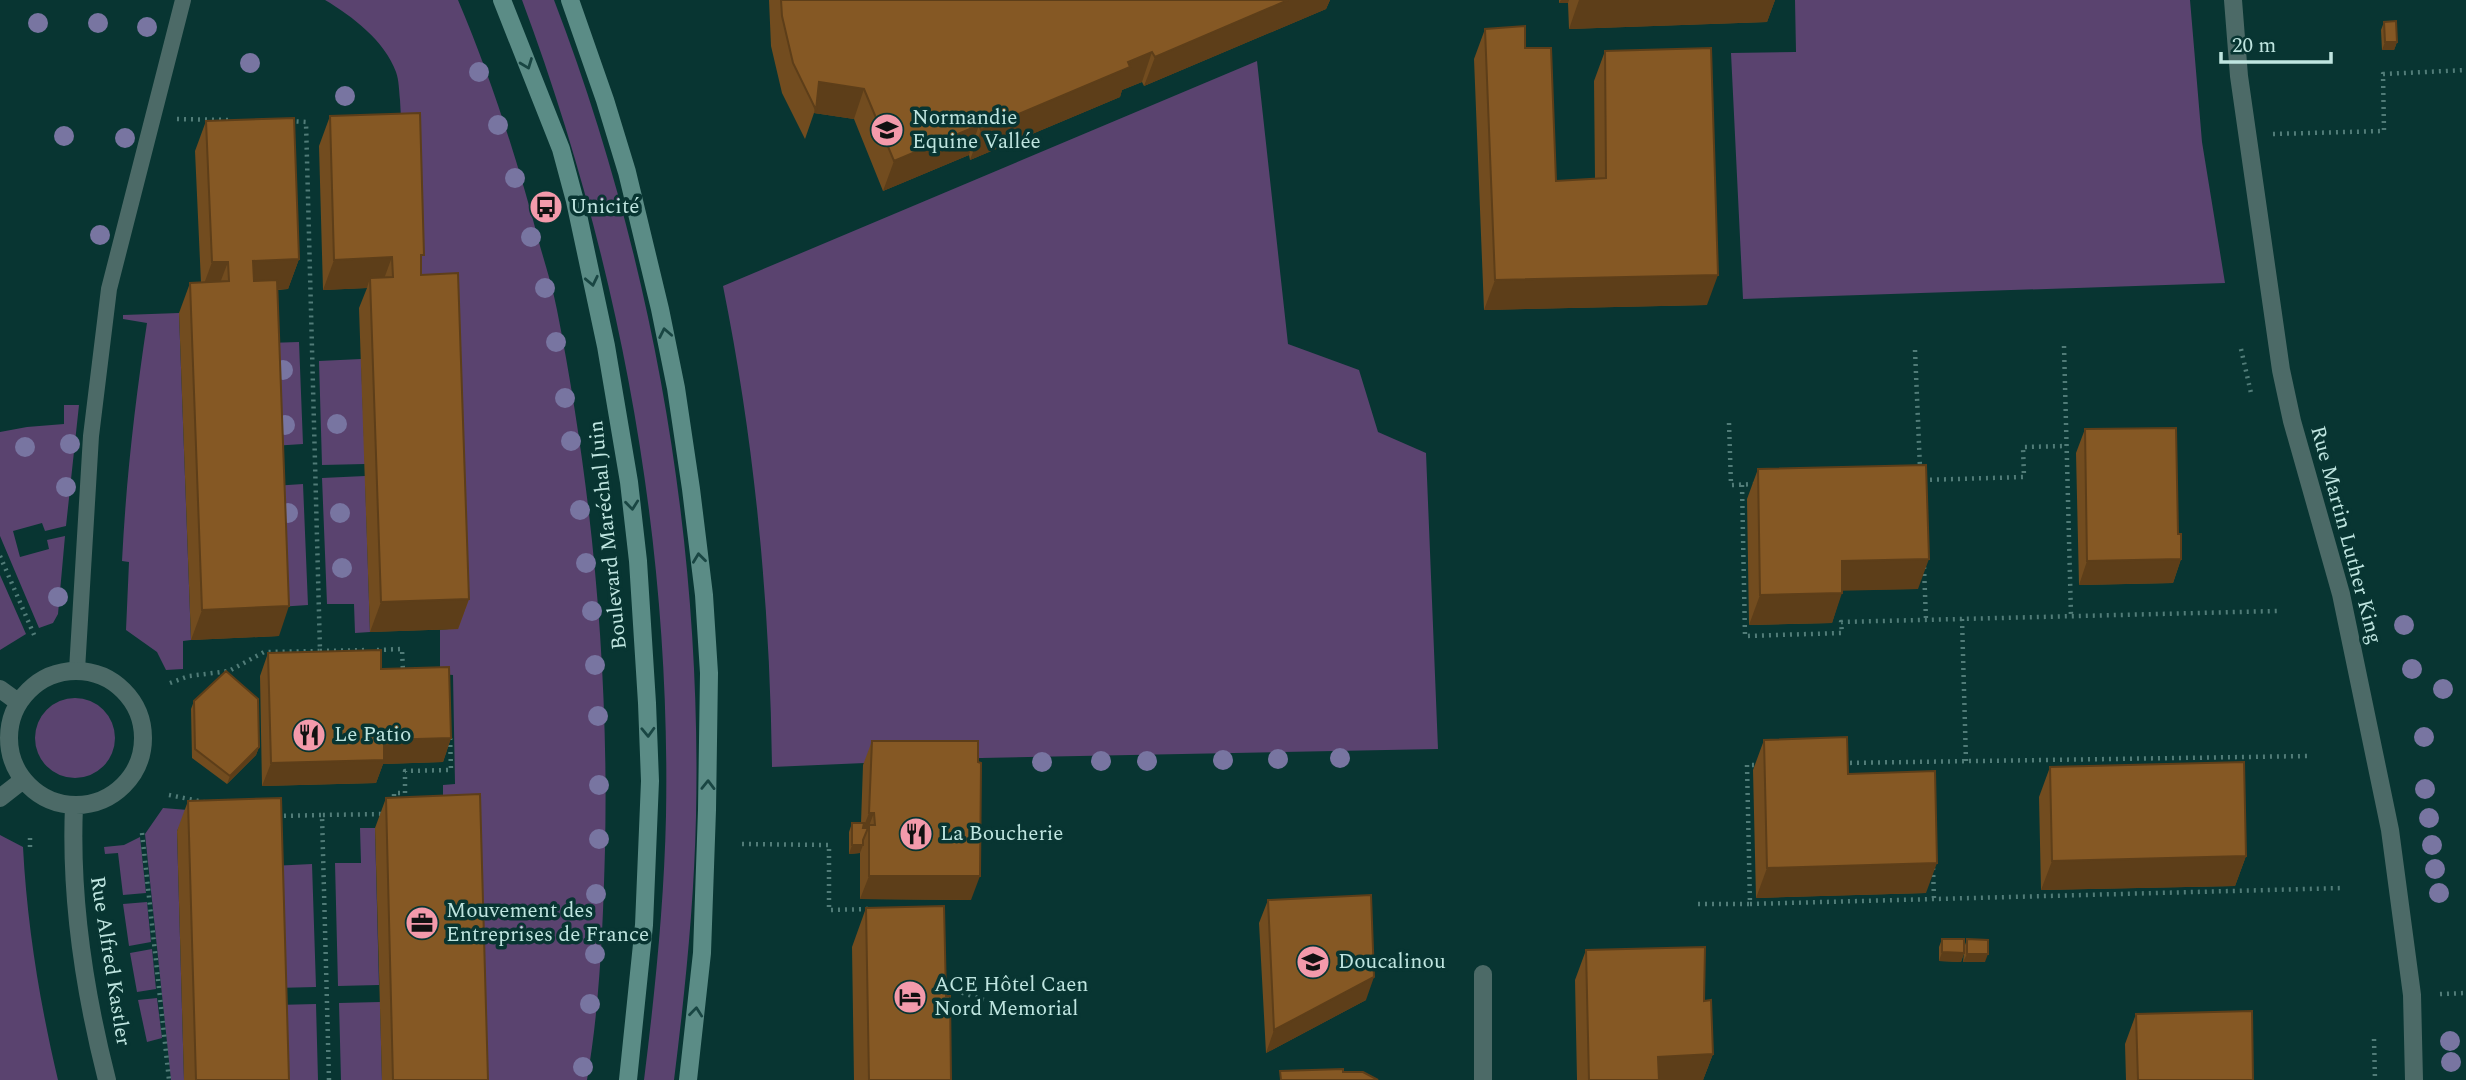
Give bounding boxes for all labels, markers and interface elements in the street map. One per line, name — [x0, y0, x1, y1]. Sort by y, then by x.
scale bar — [2221, 21, 2331, 65]
text: 20 m — [2232, 30, 2276, 62]
one-way arrow — [518, 57, 532, 69]
place label: Normandie Equine Vallée — [912, 102, 1041, 158]
school or university icon: Normandie Equine Vallée — [868, 111, 906, 149]
bus stop icon: Unicité — [527, 188, 565, 226]
place label: Unicité — [570, 191, 640, 223]
one-way arrow — [583, 275, 598, 287]
one-way arrow — [659, 327, 674, 339]
street label: Boulevard Maréchal Juin — [580, 419, 636, 651]
street label: Rue Martin Luther King — [2301, 422, 2391, 648]
one-way arrow — [624, 499, 639, 511]
one-way arrow — [692, 552, 707, 564]
restaurant icon: Le Patio — [290, 716, 328, 754]
place label: Le Patio — [334, 719, 411, 751]
one-way arrow — [641, 726, 656, 737]
one-way arrow — [700, 779, 715, 790]
restaurant icon: La Boucherie — [897, 815, 935, 853]
place label: La Boucherie — [940, 818, 1063, 850]
street label: Rue Alfred Kastler — [81, 874, 139, 1048]
place label: Mouvement des Entreprises de France — [446, 895, 649, 951]
office icon: Mouvement des Entreprises de France — [403, 904, 441, 942]
school or university icon: Doucalinou — [1294, 943, 1332, 981]
place label: Doucalinou — [1338, 946, 1446, 978]
place label: ACE Hôtel Caen Nord Memorial — [934, 969, 1089, 1025]
hotel icon: ACE Hôtel Caen Nord Memorial — [891, 978, 929, 1016]
one-way arrow — [688, 1006, 703, 1018]

